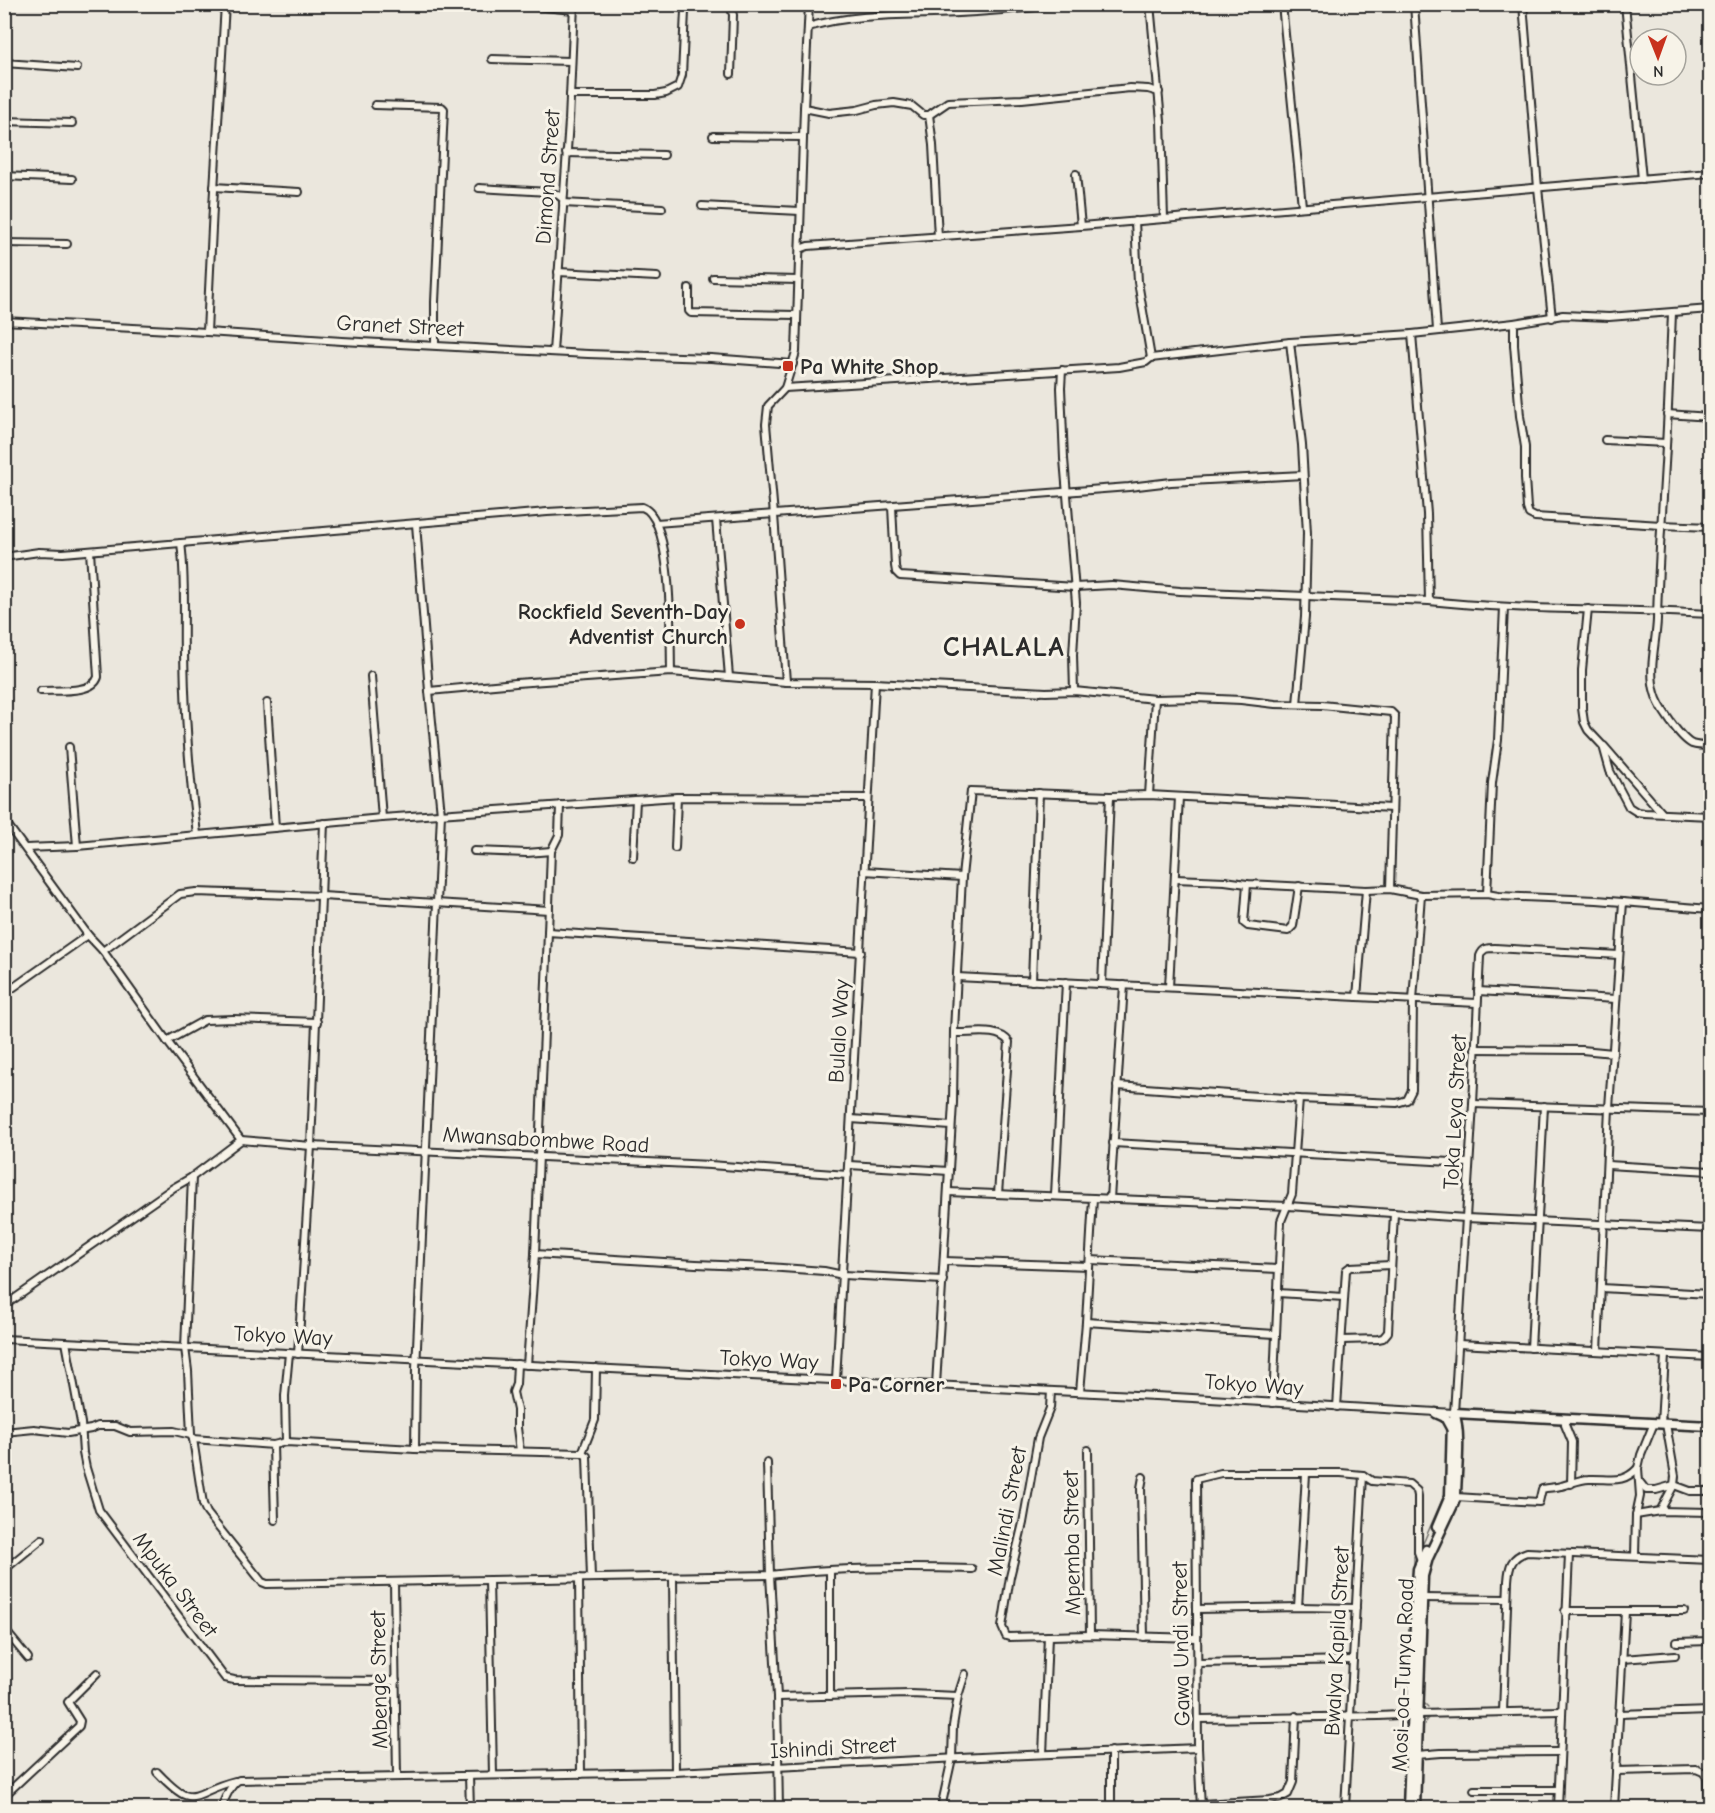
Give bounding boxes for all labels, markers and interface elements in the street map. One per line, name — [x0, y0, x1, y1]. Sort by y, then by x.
north arrow — [1628, 27, 1688, 87]
text: N — [1653, 62, 1664, 80]
street label: Dimond Street — [530, 108, 566, 245]
street label: Granet Street — [336, 310, 465, 342]
place label: Pa White Shop — [800, 354, 939, 380]
marker: Pa White Shop — [781, 359, 795, 373]
place label: Rockfield Seventh-Day Adventist Church — [518, 599, 729, 650]
marker: Rockfield Seventh-Day Adventist Church — [733, 617, 747, 631]
district label: CHALALA — [943, 631, 1065, 663]
street label: Bulalo Way — [823, 978, 855, 1083]
street label: Toka Leya Street — [1438, 1033, 1472, 1190]
street label: Mwansabombwe Road — [442, 1122, 650, 1158]
street label: Tokyo Way — [233, 1320, 333, 1352]
street label: Tokyo Way — [719, 1344, 819, 1376]
street label: Tokyo Way — [1204, 1369, 1304, 1401]
place label: Pa Corner — [848, 1372, 944, 1398]
marker: Pa Corner — [829, 1377, 843, 1391]
street label: Malindi Street — [982, 1444, 1032, 1578]
street label: Mpemba Street — [1058, 1470, 1086, 1616]
street label: Mpuka Street — [127, 1527, 224, 1643]
street label: Bwalya Kapila Street — [1319, 1545, 1355, 1736]
street label: Gawa Undi Street — [1167, 1561, 1195, 1727]
street label: Mosi-oa-Tunya Road — [1387, 1578, 1419, 1772]
street label: Mbenge Street — [365, 1610, 393, 1749]
street label: Ishindi Street — [770, 1732, 897, 1764]

